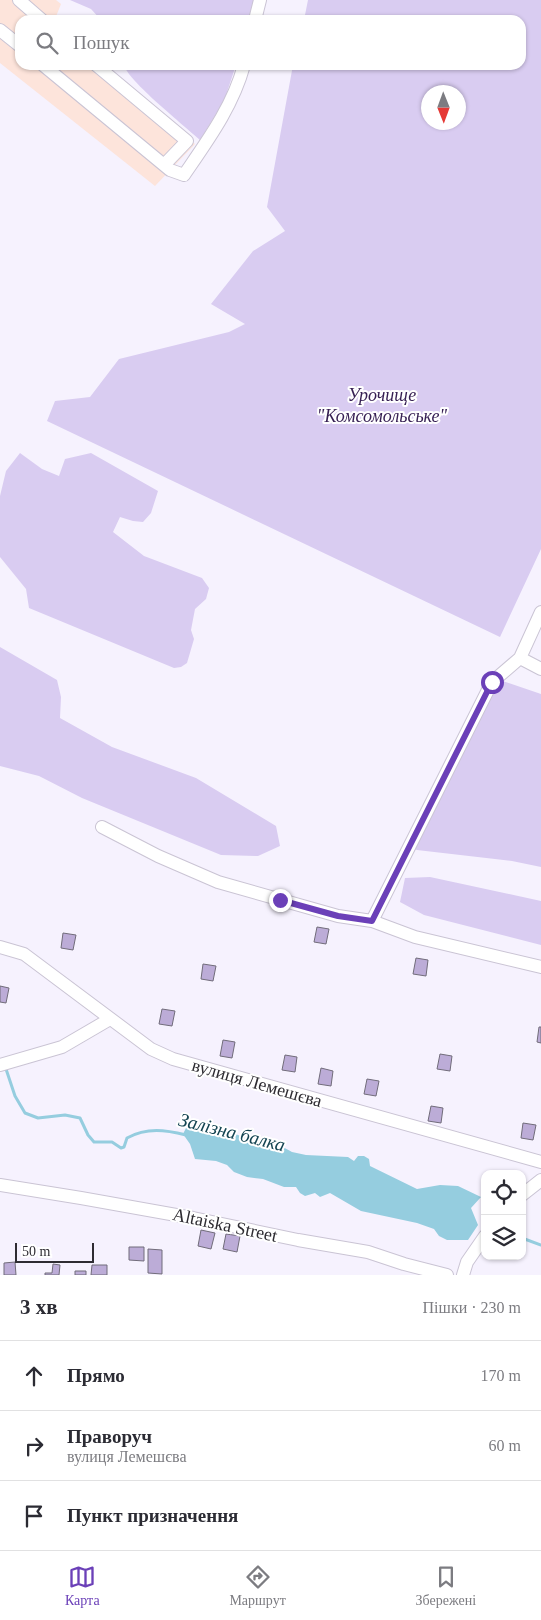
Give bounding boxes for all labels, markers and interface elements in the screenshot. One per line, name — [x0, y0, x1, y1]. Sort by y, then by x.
search box — [15, 15, 526, 70]
icon: search — [33, 29, 61, 57]
text: Пошук — [73, 32, 130, 53]
north arrow — [421, 85, 466, 130]
park label: Урочище "Комсомольське" — [317, 385, 448, 426]
route start — [481, 671, 504, 694]
route end — [269, 889, 292, 912]
street label: вулиця Лемешєва — [190, 1055, 324, 1111]
water label: Залізна балка — [177, 1109, 287, 1155]
map controls — [481, 1170, 526, 1260]
button: locate — [481, 1170, 526, 1215]
street label: Altaiska Street — [171, 1204, 279, 1246]
button: layers — [481, 1215, 526, 1260]
scale bar — [15, 1240, 94, 1263]
text: 50 m — [22, 1244, 50, 1259]
text: 3 хв — [20, 1295, 58, 1319]
text: Пішки · 230 m — [423, 1299, 521, 1316]
icon: ahead — [20, 1362, 48, 1390]
text: Прямо — [67, 1365, 125, 1386]
text: 170 m — [481, 1367, 521, 1384]
text: Праворуч — [67, 1426, 152, 1447]
icon: right — [20, 1432, 48, 1460]
text: 60 m — [489, 1437, 521, 1454]
text: вулиця Лемешєва — [67, 1448, 186, 1465]
icon: arrive — [20, 1502, 48, 1530]
text: Пункт призначення — [67, 1505, 238, 1526]
tab: Карта — [65, 1563, 100, 1609]
tab: Маршрут — [229, 1563, 286, 1609]
tab: Збережені — [416, 1563, 476, 1609]

